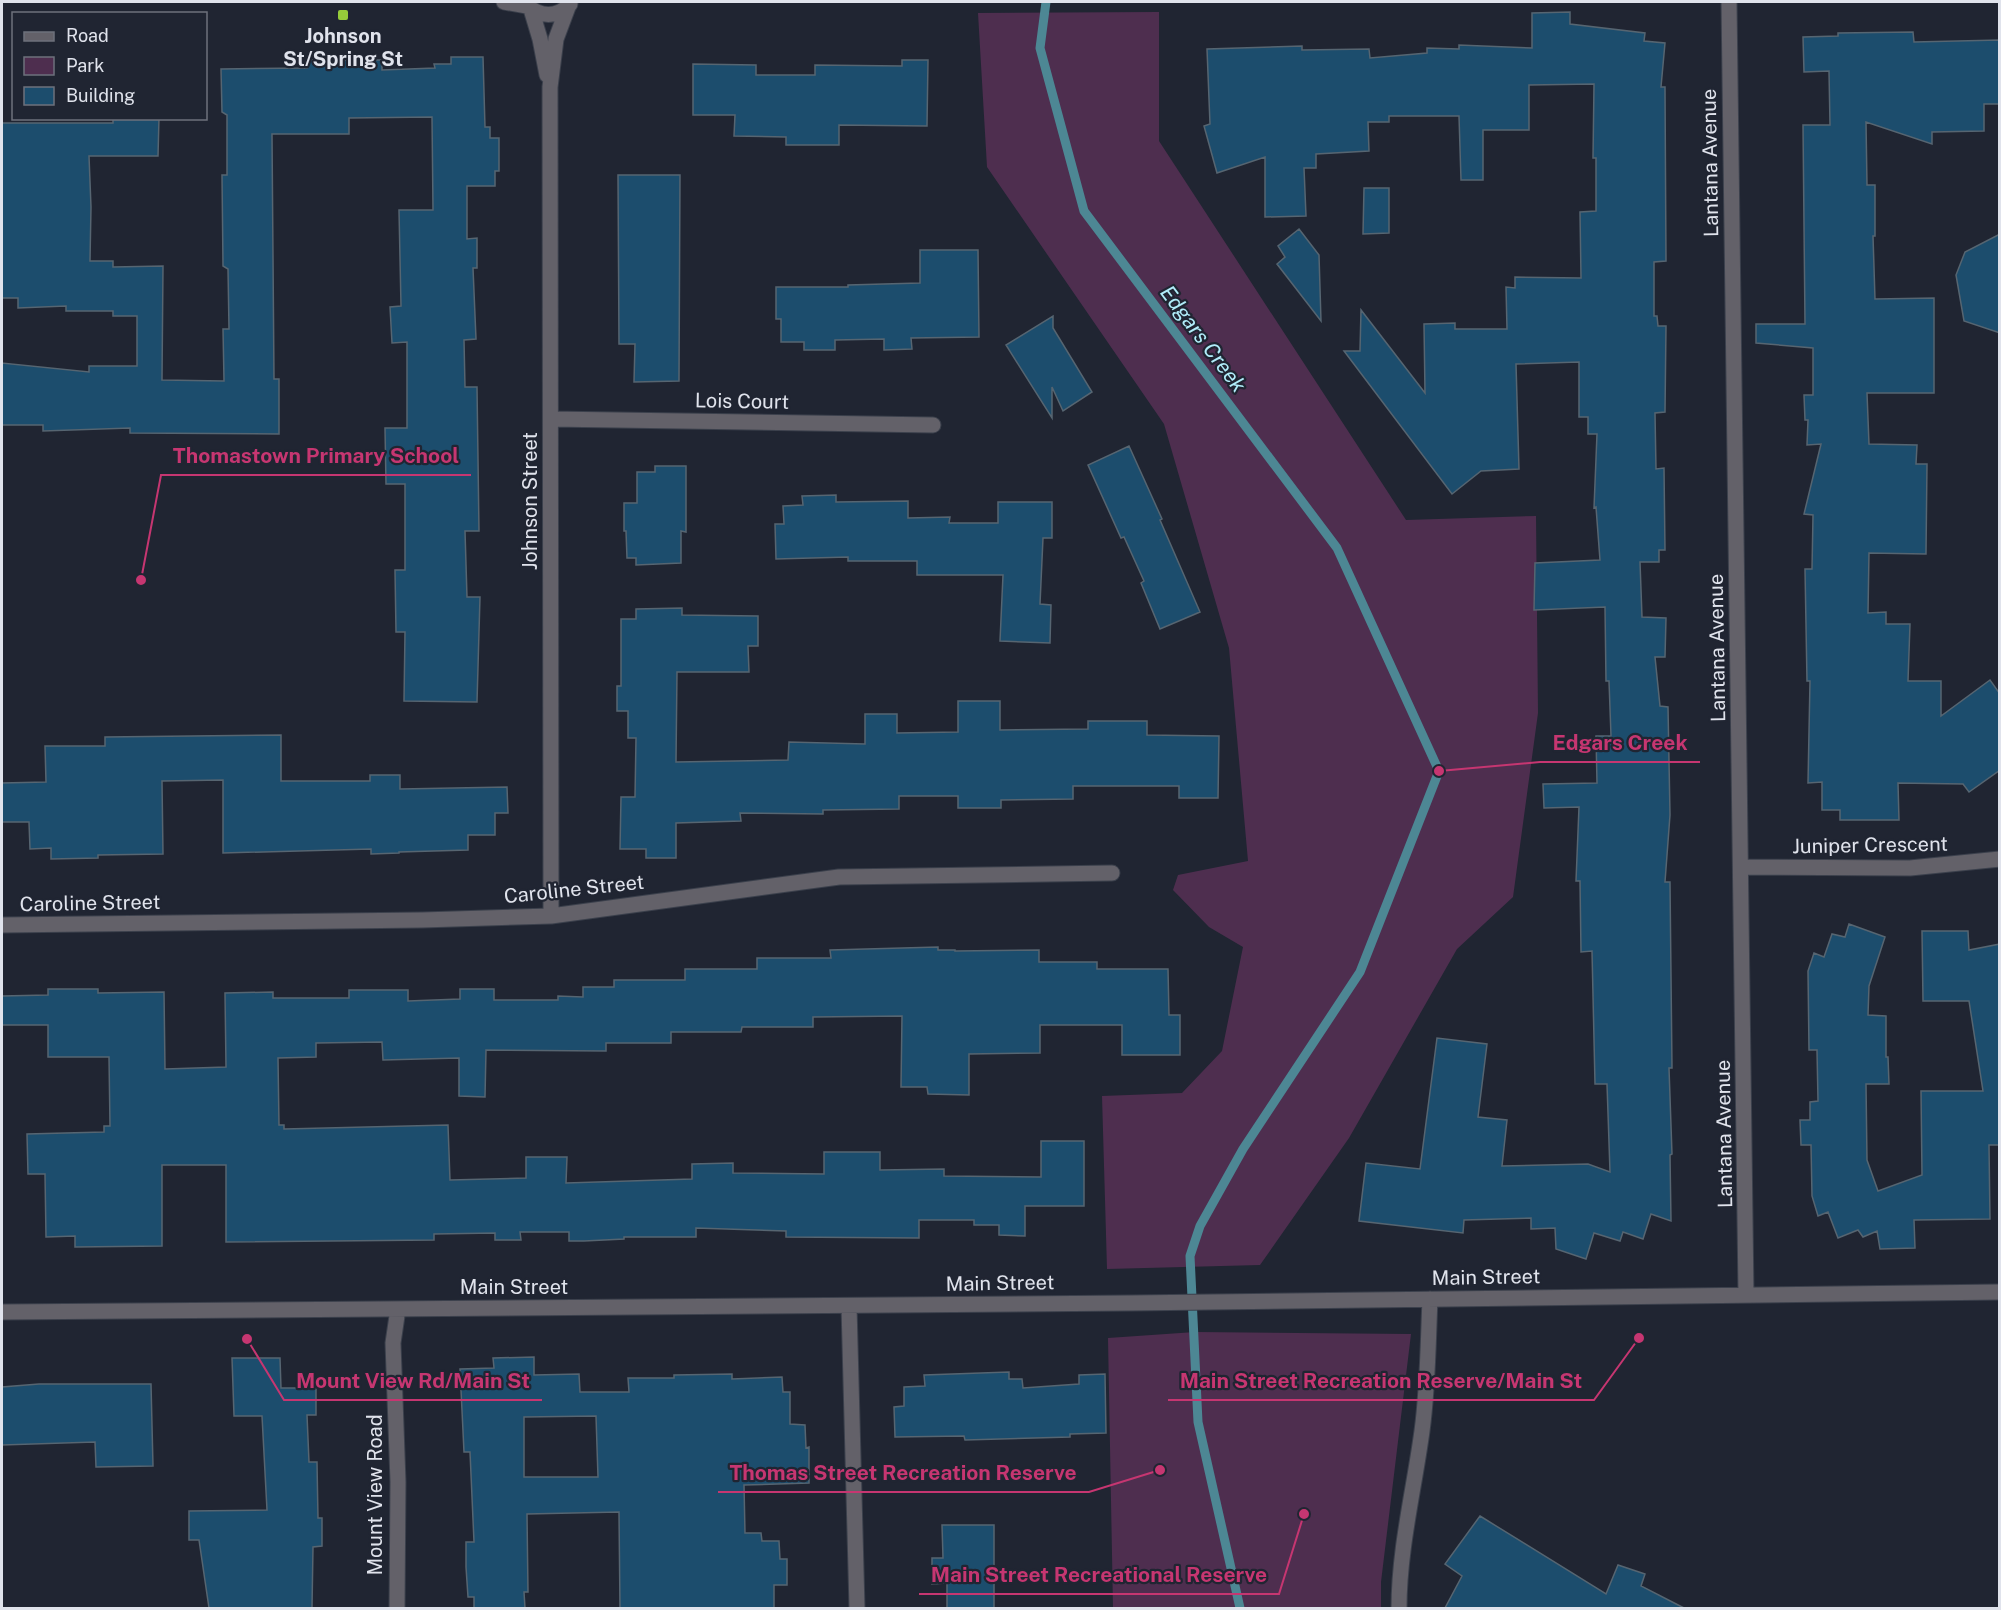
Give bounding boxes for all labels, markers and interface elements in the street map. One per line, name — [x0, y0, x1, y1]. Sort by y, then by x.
marker: Johnson St/Spring St — [336, 8, 350, 22]
legend — [12, 12, 207, 120]
place label: Johnson St/Spring St — [283, 24, 403, 71]
text: Road — [66, 25, 109, 46]
text: Park — [66, 55, 104, 76]
text: Building — [66, 85, 135, 106]
street label: Lantana Avenue — [1697, 89, 1723, 237]
water label: Edgars Creek — [1155, 280, 1252, 397]
street label: Lois Court — [695, 388, 789, 414]
street label: Johnson Street — [518, 432, 542, 570]
callout: Thomastown Primary School — [161, 436, 471, 475]
text: Thomastown Primary School — [173, 443, 459, 468]
street label: Lantana Avenue — [1704, 574, 1730, 722]
callout: Edgars Creek — [1540, 723, 1700, 762]
text: Edgars Creek — [1552, 730, 1688, 755]
street label: Juniper Crescent — [1792, 832, 1948, 858]
street label: Caroline Street — [503, 870, 645, 908]
street label: Caroline Street — [19, 890, 161, 916]
street label: Lantana Avenue — [1711, 1060, 1737, 1208]
street label: Main Street — [1431, 1264, 1541, 1290]
street label: Main Street — [945, 1270, 1055, 1296]
street label: Main Street — [460, 1275, 568, 1299]
callout: Mount View Rd/Main St — [284, 1361, 542, 1400]
callout: Main Street Recreation Reserve/Main St — [1168, 1361, 1594, 1400]
text: Mount View Rd/Main St — [296, 1368, 530, 1393]
text: Main Street Recreation Reserve/Main St — [1180, 1368, 1582, 1393]
street label: Mount View Road — [363, 1414, 387, 1576]
callout: Thomas Street Recreation Reserve — [718, 1453, 1089, 1492]
text: Thomas Street Recreation Reserve — [729, 1460, 1077, 1485]
callout: Main Street Recreational Reserve — [919, 1555, 1279, 1594]
text: Main Street Recreational Reserve — [931, 1562, 1267, 1587]

